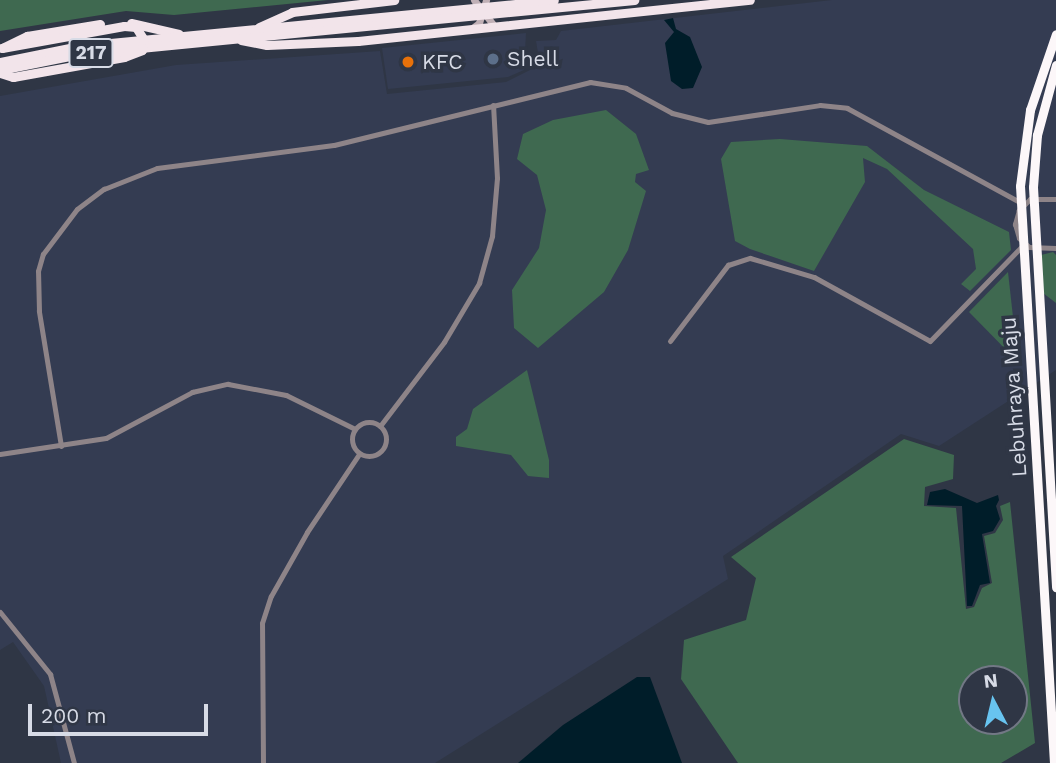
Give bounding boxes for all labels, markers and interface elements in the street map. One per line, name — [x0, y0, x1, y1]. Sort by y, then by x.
road number: 217 — [68, 38, 114, 68]
place label: Shell — [507, 46, 558, 72]
place label: KFC — [422, 49, 463, 75]
marker: Shell — [485, 51, 501, 67]
marker: KFC — [400, 54, 416, 70]
street label: Lebuhraya Maju — [996, 316, 1032, 478]
north arrow — [958, 665, 1028, 735]
text: N — [982, 668, 999, 693]
scale bar — [32, 690, 212, 734]
text: 200 m — [41, 703, 107, 728]

